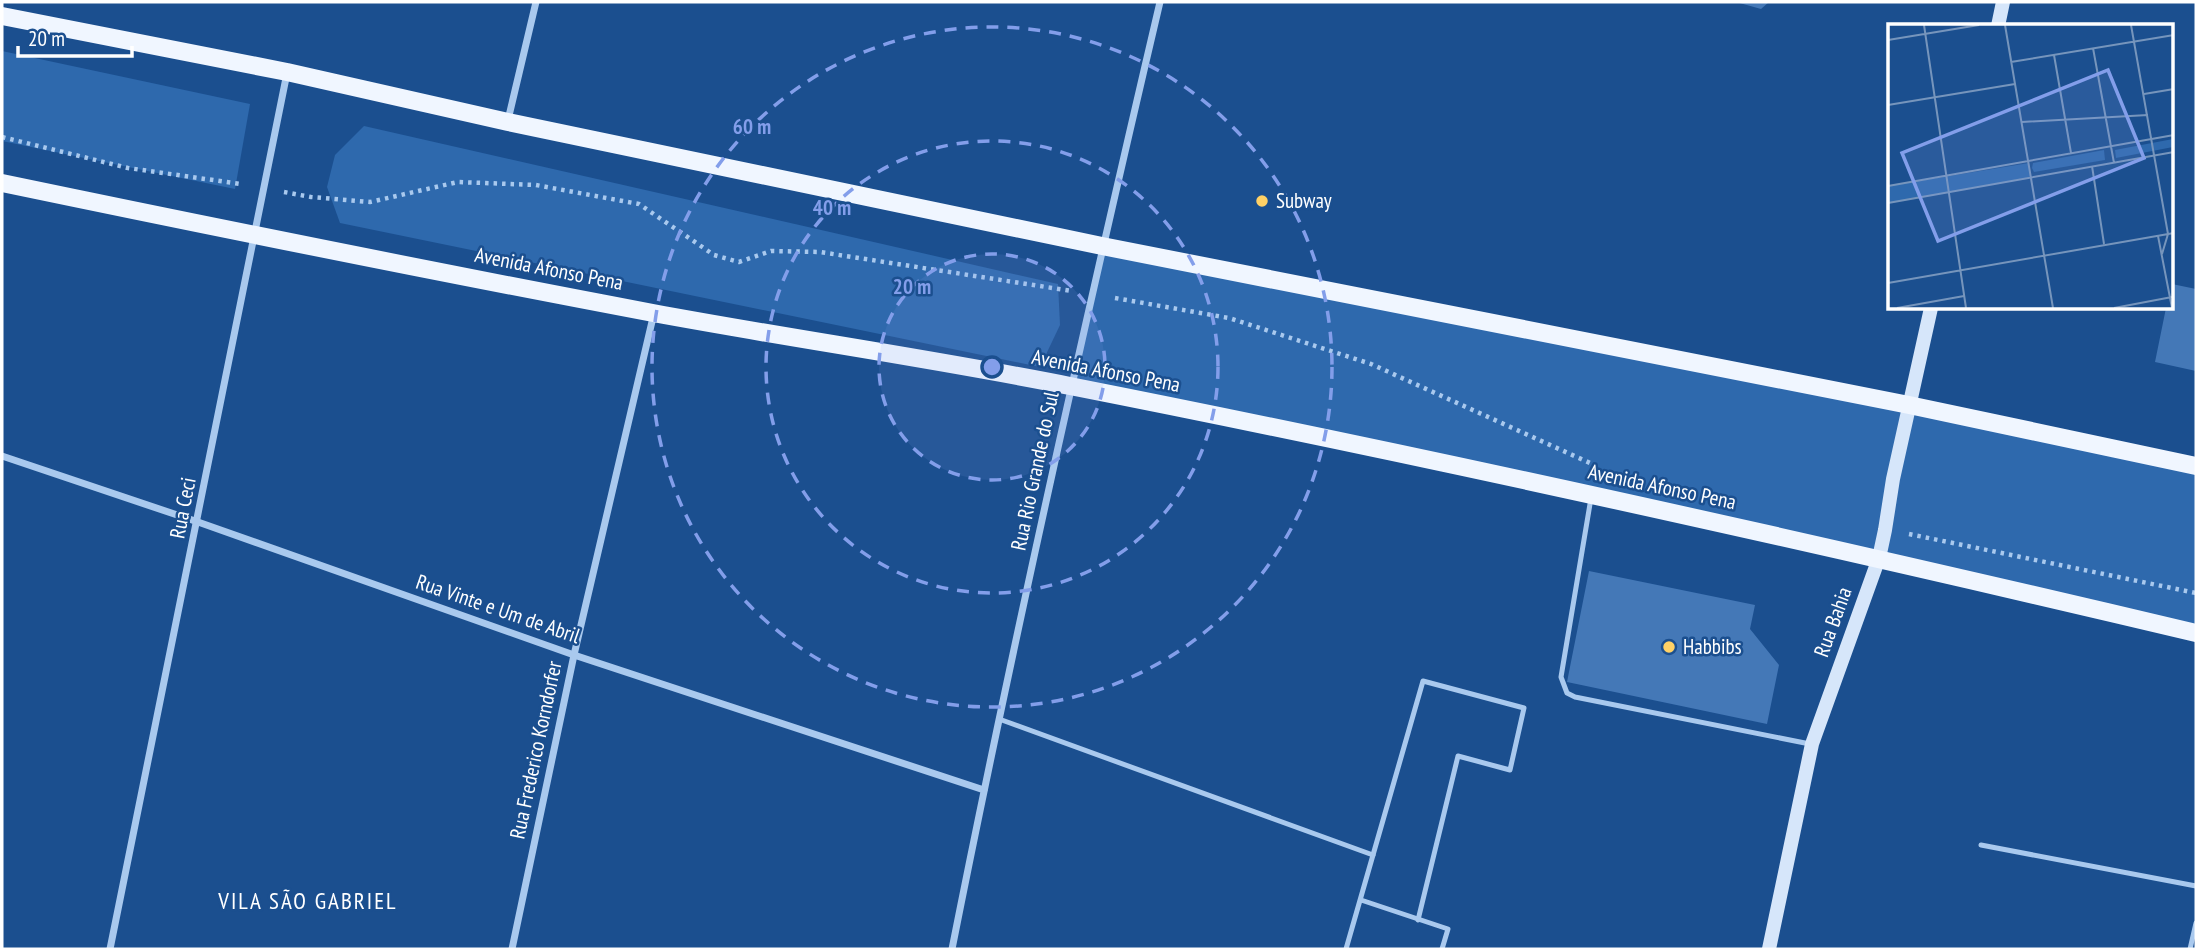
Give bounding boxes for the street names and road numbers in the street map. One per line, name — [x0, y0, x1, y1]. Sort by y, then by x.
street label: Avenida Afonso Pena — [473, 241, 626, 296]
street label: Avenida Afonso Pena — [1030, 343, 1183, 398]
street label: Rua Rio Grande do Sul — [1004, 389, 1065, 553]
street label: Avenida Afonso Pena — [1586, 458, 1739, 515]
street label: Rua Ceci — [163, 475, 202, 541]
street label: Rua Vinte e Um de Abril — [413, 568, 584, 649]
street label: Rua Bahia — [1807, 583, 1858, 661]
street label: Rua Frederico Korndorfer — [503, 658, 568, 841]

